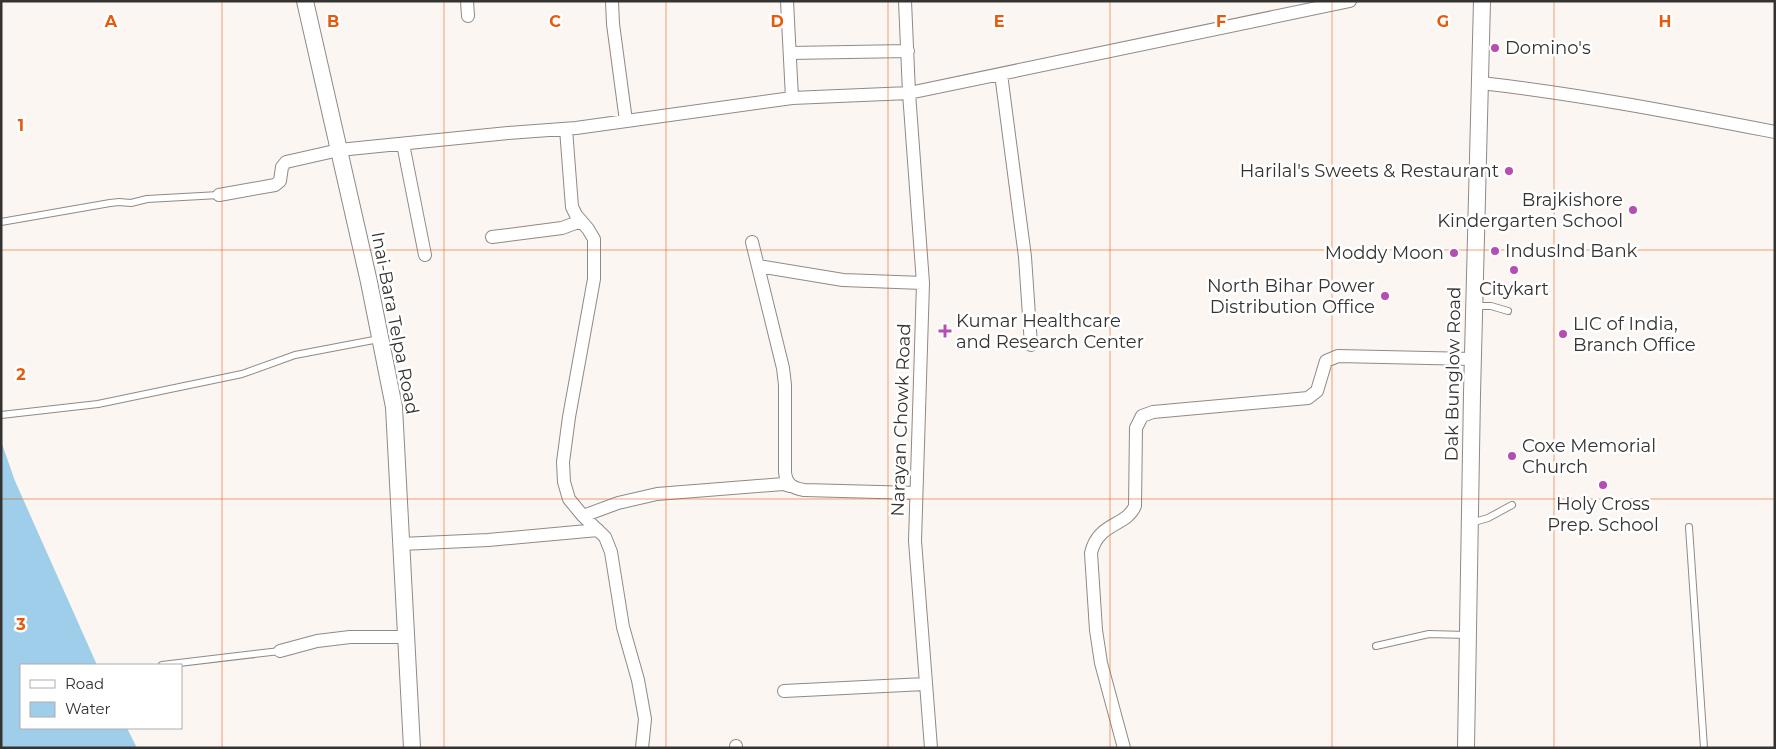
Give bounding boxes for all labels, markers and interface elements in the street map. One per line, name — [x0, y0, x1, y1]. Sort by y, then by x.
text: A — [104, 12, 118, 31]
text: B — [327, 12, 339, 31]
text: C — [549, 12, 561, 31]
text: D — [770, 12, 784, 31]
text: E — [994, 12, 1004, 31]
text: F — [1216, 12, 1226, 31]
text: G — [1437, 12, 1449, 31]
text: H — [1659, 12, 1671, 31]
place label: Domino's — [1505, 37, 1591, 59]
marker: Domino's — [1489, 42, 1501, 54]
text: 1 — [18, 116, 24, 135]
place label: Harilal's Sweets & Restaurant — [1240, 160, 1499, 182]
marker: Harilal's Sweets & Restaurant — [1503, 165, 1515, 177]
place label: Brajkishore Kindergarten School — [1437, 189, 1623, 232]
marker: Brajkishore Kindergarten School — [1627, 204, 1639, 216]
street label: Inai-Bara Telpa Road — [366, 230, 424, 416]
place label: IndusInd Bank — [1505, 240, 1638, 262]
place label: Moddy Moon — [1325, 242, 1444, 264]
marker: IndusInd Bank — [1489, 245, 1501, 257]
marker: Moddy Moon — [1448, 247, 1460, 259]
marker: Citykart — [1508, 264, 1520, 276]
place label: North Bihar Power Distribution Office — [1207, 275, 1375, 318]
place label: Citykart — [1479, 278, 1549, 300]
street label: Dak Bunglow Road — [1440, 287, 1466, 461]
marker: North Bihar Power Distribution Office — [1379, 290, 1391, 302]
place label: Kumar Healthcare and Research Center — [956, 310, 1144, 353]
place label: LIC of India, Branch Office — [1573, 313, 1696, 356]
street label: Narayan Chowk Road — [887, 323, 915, 517]
marker: Kumar Healthcare and Research Center — [938, 324, 952, 338]
marker: LIC of India, Branch Office — [1557, 328, 1569, 340]
text: 2 — [16, 365, 26, 384]
place label: Coxe Memorial Church — [1522, 435, 1656, 478]
marker: Coxe Memorial Church — [1506, 450, 1518, 462]
marker: Holy Cross Prep. School — [1597, 479, 1609, 491]
place label: Holy Cross Prep. School — [1547, 493, 1659, 536]
text: 3 — [15, 615, 26, 634]
legend — [20, 664, 182, 729]
text: Road — [65, 674, 104, 693]
text: Water — [65, 699, 111, 718]

